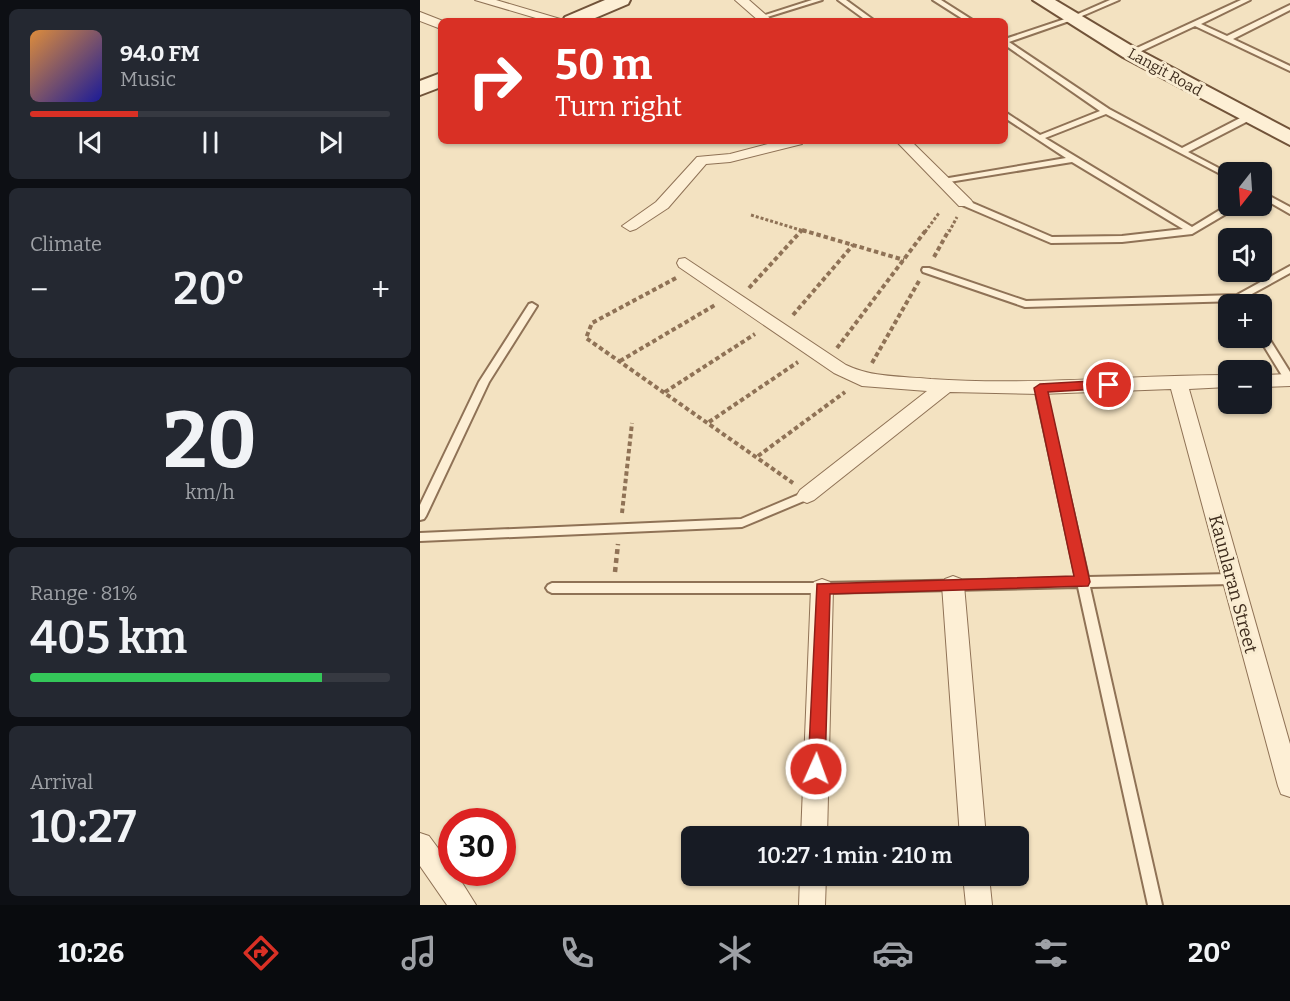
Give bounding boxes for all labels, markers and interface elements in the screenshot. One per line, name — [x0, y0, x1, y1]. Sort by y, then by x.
text: 94.0 FM — [120, 40, 200, 67]
text: 50 m — [555, 40, 652, 90]
icon: right — [456, 42, 534, 120]
street label: Langit Road — [1125, 44, 1205, 100]
text: Music — [120, 67, 176, 91]
text: Turn right — [555, 91, 682, 123]
icon: previous — [74, 126, 107, 159]
icon: pause — [194, 126, 227, 159]
icon: next — [314, 126, 347, 159]
north arrow — [1218, 162, 1272, 216]
map controls — [1218, 162, 1272, 414]
button: sound — [1218, 228, 1272, 282]
text: Climate — [30, 232, 102, 256]
text: 20° — [173, 262, 246, 316]
text: − — [30, 270, 48, 310]
text: + — [371, 270, 390, 310]
button: + — [1218, 294, 1272, 348]
pin — [1083, 359, 1134, 410]
button: − — [1218, 360, 1272, 414]
icon: arrive — [1092, 368, 1125, 401]
text: 20 — [163, 394, 257, 488]
text: km/h — [185, 480, 235, 504]
street label: Kaunlaran Street — [1204, 512, 1262, 656]
text: Range · 81% — [30, 581, 138, 605]
text: 405 km — [30, 611, 187, 665]
position arrow — [784, 737, 848, 801]
text: Arrival — [30, 770, 93, 794]
text: 10:27 — [30, 800, 136, 854]
speed limit sign: 30 — [438, 808, 516, 886]
text: 10:27 · 1 min · 210 m — [758, 842, 952, 869]
icon: directions — [240, 932, 282, 974]
icon: music — [398, 932, 440, 974]
icon: phone — [556, 932, 598, 974]
icon: climate — [714, 932, 756, 974]
icon: car — [872, 932, 914, 974]
icon: filters — [1030, 932, 1072, 974]
text: 10:26 — [58, 937, 124, 969]
text: 20° — [1188, 937, 1232, 969]

